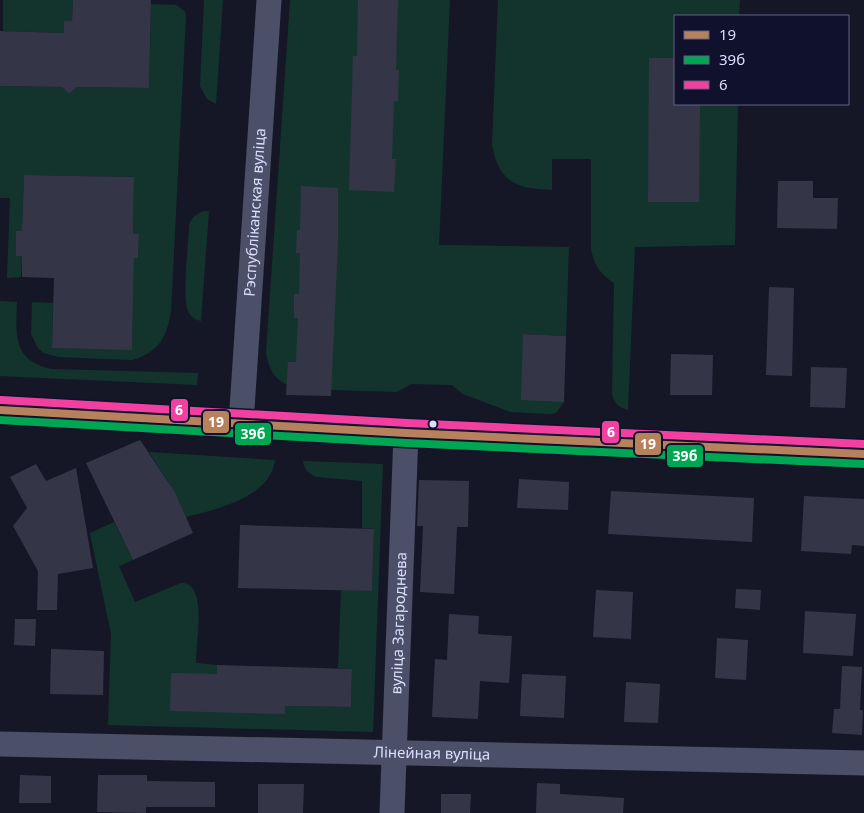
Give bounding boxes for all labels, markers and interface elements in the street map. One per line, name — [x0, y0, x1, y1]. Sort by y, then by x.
legend — [674, 15, 849, 105]
text: 19 — [719, 24, 736, 44]
text: 39б — [719, 49, 745, 69]
text: 6 — [719, 74, 728, 94]
street label: Рэспубліканская вуліца — [238, 127, 270, 297]
line badge: 6 — [170, 398, 189, 422]
text: 6 — [175, 400, 183, 419]
line badge: 19 — [202, 410, 230, 434]
text: 19 — [208, 412, 224, 431]
unlabelled marker — [428, 419, 438, 429]
line badge: 6 — [601, 420, 620, 444]
line badge: 39б — [234, 422, 272, 446]
text: 6 — [607, 422, 615, 441]
text: 39б — [241, 424, 266, 443]
line badge: 19 — [634, 432, 662, 456]
text: 19 — [640, 434, 656, 453]
line badge: 39б — [666, 444, 704, 468]
text: 39б — [673, 446, 698, 465]
street label: вуліца Загароднева — [385, 551, 411, 695]
street label: Лінейная вуліца — [373, 741, 490, 764]

